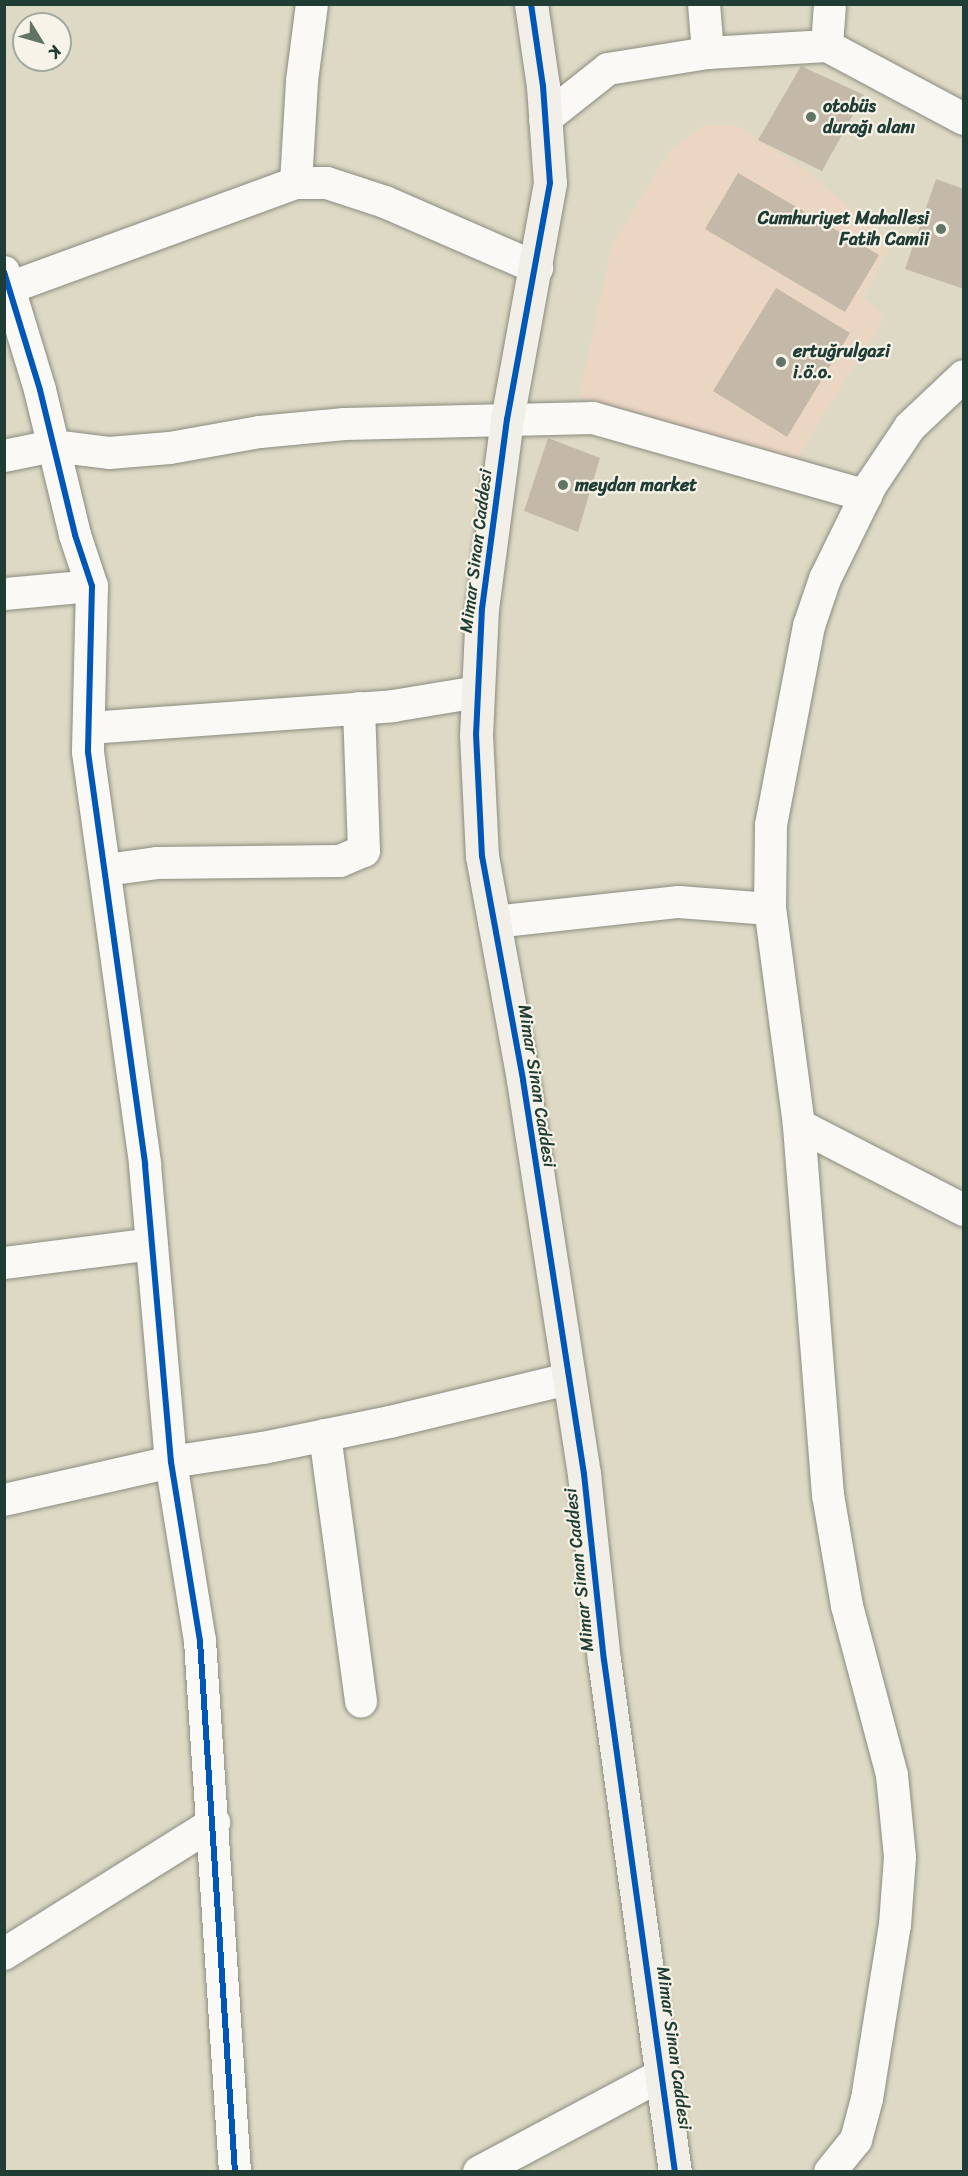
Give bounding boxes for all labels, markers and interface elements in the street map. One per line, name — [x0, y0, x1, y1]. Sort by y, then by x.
north arrow — [12, 12, 72, 72]
text: K — [41, 39, 70, 65]
place label: otobüs durağı alanı — [823, 96, 915, 138]
marker: otobüs durağı alanı — [804, 110, 818, 124]
place label: Cumhuriyet Mahallesi Fatih Camii — [757, 208, 929, 250]
marker: Cumhuriyet Mahallesi Fatih Camii — [934, 222, 948, 236]
place label: ertuğrulgazi i.ö.o. — [793, 341, 890, 384]
marker: ertuğrulgazi i.ö.o. — [774, 355, 788, 369]
street label: Mimar Sinan Caddesi — [455, 468, 497, 634]
place label: meydan market — [575, 474, 697, 496]
marker: meydan market — [556, 478, 570, 492]
street label: Mimar Sinan Caddesi — [513, 1003, 561, 1169]
street label: Mimar Sinan Caddesi — [560, 1487, 598, 1653]
street label: Mimar Sinan Caddesi — [652, 1965, 696, 2131]

